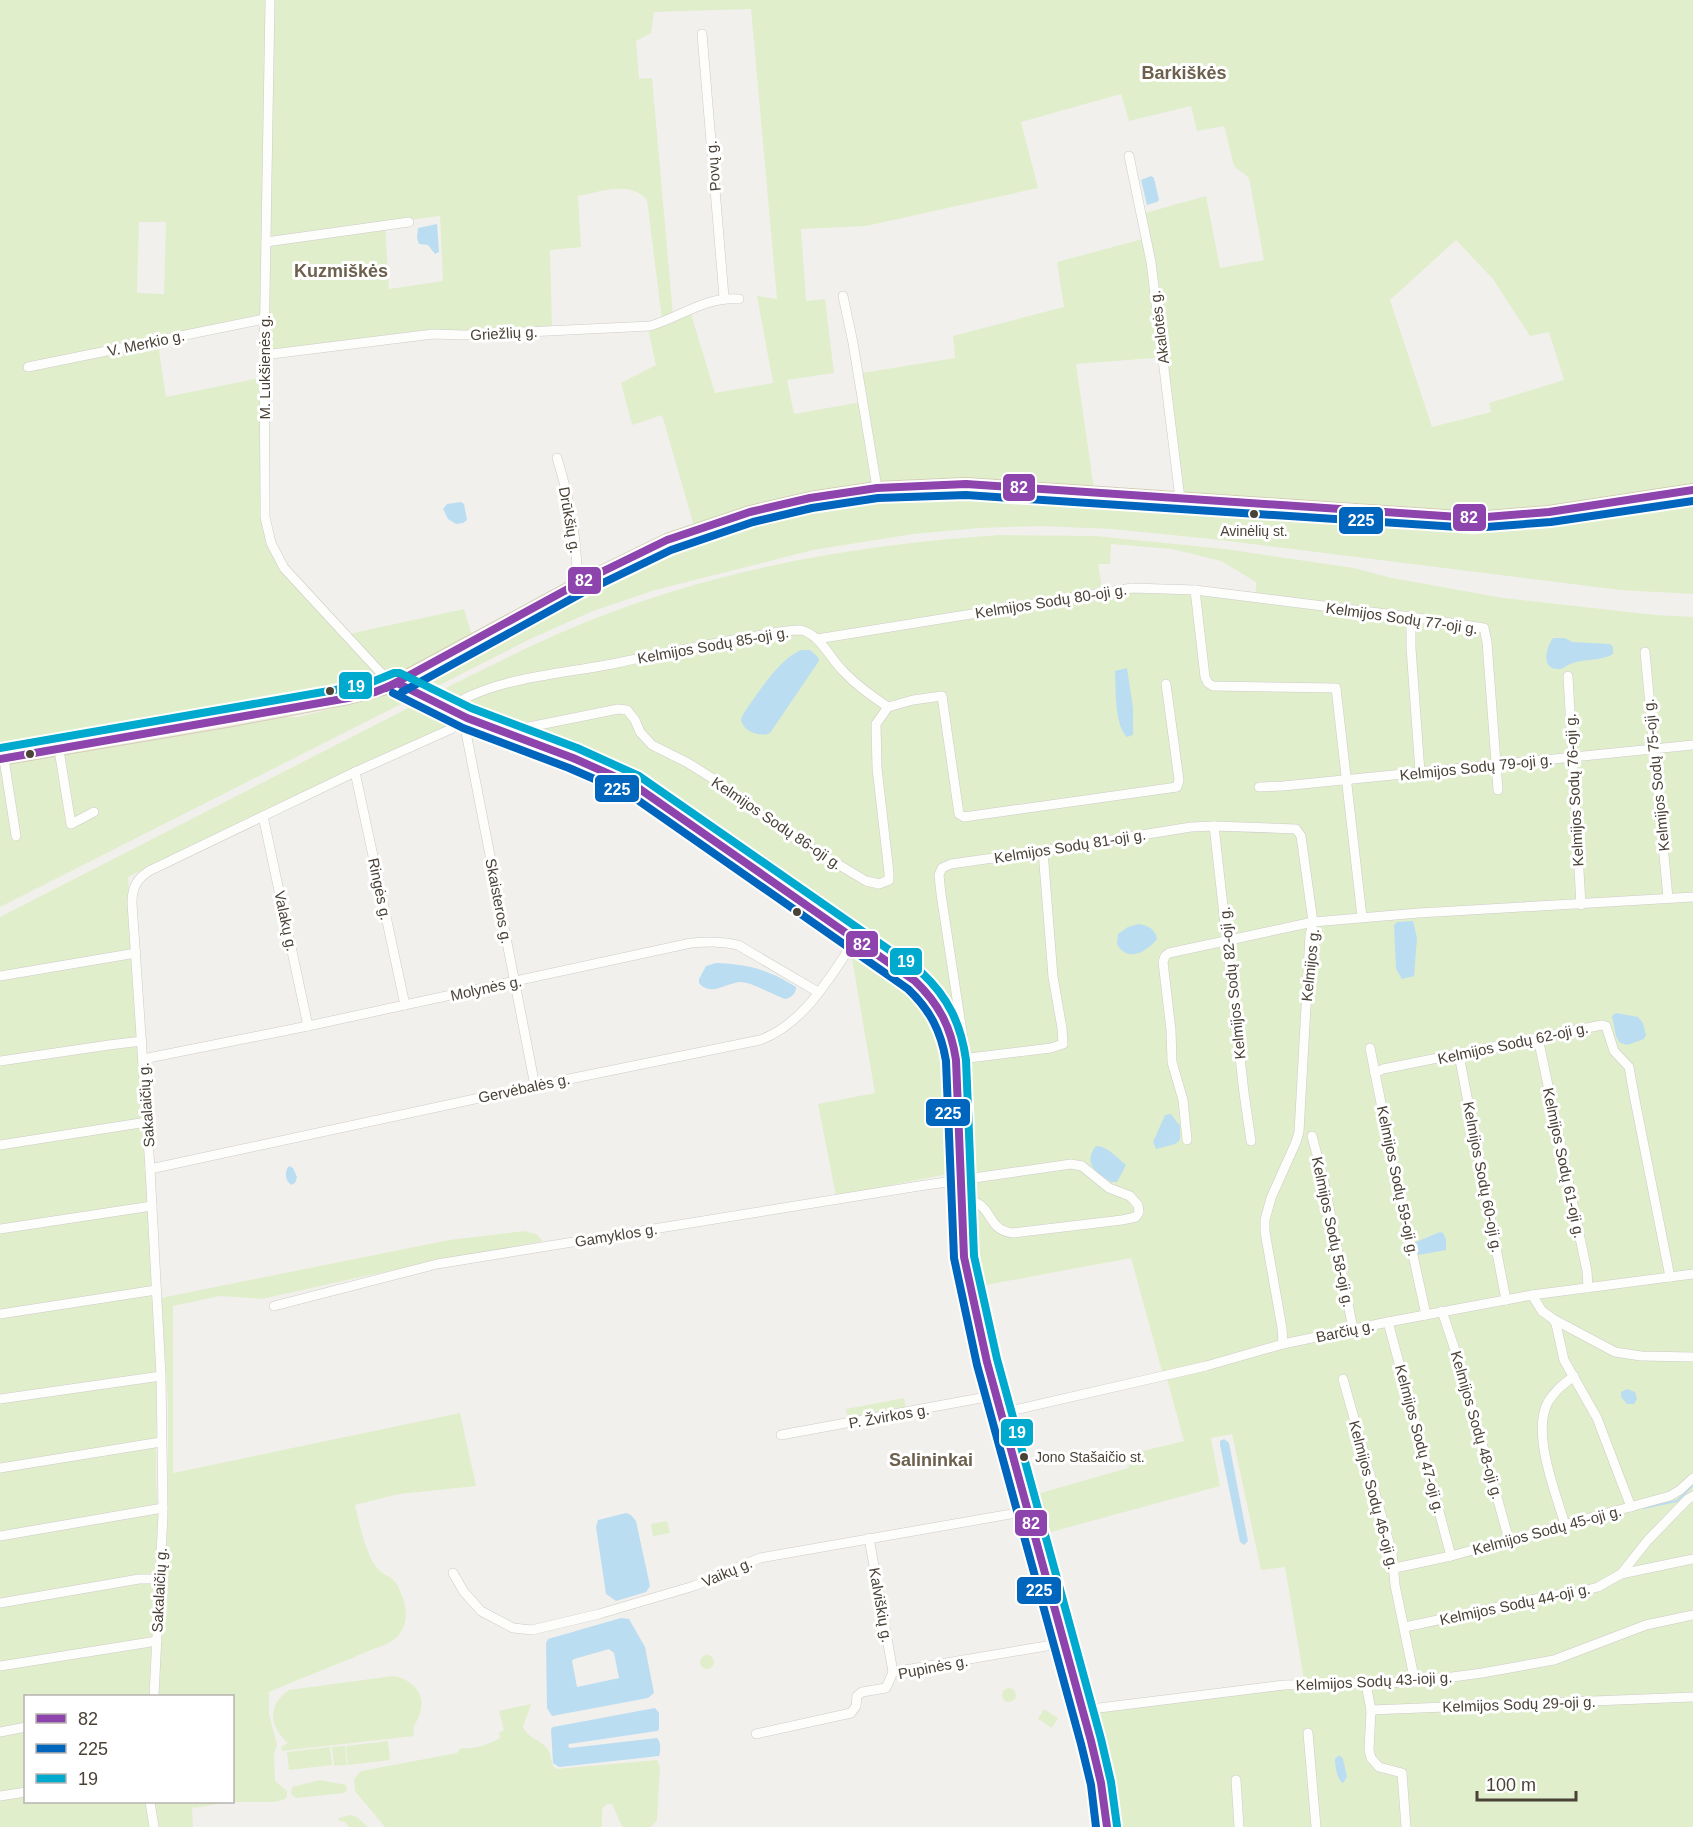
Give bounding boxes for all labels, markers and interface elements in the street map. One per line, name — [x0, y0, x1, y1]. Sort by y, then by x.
district label: Barkiškės — [1141, 63, 1227, 83]
street label: Povų g. — [702, 140, 724, 192]
district label: Kuzmiškės — [294, 261, 388, 281]
street label: Akalotės g. — [1146, 289, 1172, 365]
street label: M. Lukšienės g. — [256, 314, 273, 420]
street label: Griežlių g. — [470, 323, 538, 343]
street label: V. Merkio g. — [106, 327, 186, 359]
line badge: 82 — [1002, 473, 1036, 502]
text: 82 — [1010, 479, 1028, 496]
street label: Drūkšių g. — [556, 485, 584, 555]
line badge: 82 — [1452, 503, 1487, 532]
line badge: 225 — [1338, 506, 1384, 535]
marker: Avinėlių st. — [1248, 508, 1260, 520]
text: 82 — [1460, 509, 1478, 526]
text: 225 — [1348, 512, 1374, 529]
place label: Avinėlių st. — [1220, 523, 1288, 539]
line badge: 82 — [567, 566, 602, 595]
text: 82 — [575, 572, 593, 589]
street label: Kelmijos Sodų 80-oji g. — [974, 581, 1128, 621]
street label: Kelmijos Sodų 77-oji g. — [1325, 599, 1479, 637]
street label: Kelmijos Sodų 85-oji g. — [636, 623, 790, 667]
line badge: 19 — [338, 671, 373, 700]
text: 19 — [347, 678, 365, 695]
unlabelled marker — [324, 685, 336, 697]
street label: Kelmijos Sodų 75-oji g. — [1640, 698, 1672, 852]
street label: Kelmijos Sodų 76-oji g. — [1561, 713, 1587, 867]
unlabelled marker — [24, 748, 36, 760]
street label: Kelmijos Sodų 79-oji g. — [1399, 751, 1553, 783]
street label: Kelmijos Sodų 86-oji g. — [709, 773, 845, 873]
line badge: 225 — [594, 774, 640, 803]
text: 225 — [604, 781, 630, 798]
street label: Kelmijos Sodų 81-oji g. — [993, 826, 1147, 866]
street label: Ringės g. — [365, 856, 395, 922]
street label: Skaisteros g. — [482, 857, 516, 945]
street label: Valakų g. — [271, 889, 301, 953]
unlabelled marker — [791, 906, 803, 918]
street label: Kelmijos Sodų 82-oji g. — [1216, 906, 1248, 1060]
street label: Kelmijos g. — [1298, 928, 1322, 1002]
line badge: 82 — [845, 930, 879, 958]
text: 82 — [853, 936, 871, 953]
line badge: 19 — [889, 947, 923, 976]
text: 19 — [897, 953, 915, 970]
street label: Molynės g. — [449, 972, 523, 1004]
street label: Kelmijos Sodų 62-oji g. — [1436, 1019, 1590, 1067]
street label: Sakalaičių g. — [135, 1062, 157, 1148]
street label: Gervėbalės g. — [477, 1070, 571, 1106]
street label: Kelmijos Sodų 61-oji g. — [1540, 1086, 1588, 1240]
line badge: 225 — [925, 1098, 971, 1127]
street label: Kelmijos Sodų 60-oji g. — [1460, 1100, 1506, 1254]
street label: Kelmijos Sodų 59-oji g. — [1374, 1104, 1422, 1258]
text: 225 — [935, 1105, 961, 1122]
street label: Kelmijos Sodų 58-oji g. — [1309, 1155, 1357, 1309]
street label: Gamyklos g. — [574, 1220, 658, 1250]
street label: Barčių g. — [1314, 1317, 1376, 1345]
street label: Kelmijos Sodų 48-oji g. — [1448, 1349, 1506, 1501]
street label: Kelmijos Sodų 47-oji g. — [1392, 1363, 1448, 1515]
street label: P. Žvirkos g. — [847, 1401, 931, 1431]
line badge: 19 — [1000, 1418, 1034, 1447]
street label: Kelmijos Sodų 46-oji g. — [1346, 1419, 1402, 1571]
text: 19 — [1008, 1424, 1026, 1441]
place label: Jono Stašaičio st. — [1035, 1449, 1145, 1465]
district label: Salininkai — [889, 1450, 973, 1470]
marker: Jono Stašaičio st. — [1018, 1451, 1030, 1463]
street label: Kelmijos Sodų 45-oji g. — [1471, 1502, 1623, 1558]
line badge: 82 — [1014, 1509, 1048, 1537]
text: 82 — [1022, 1515, 1040, 1532]
street label: Sakalaičių g. — [148, 1547, 170, 1633]
street label: Vaikų g. — [699, 1554, 755, 1590]
street label: Kalviškių g. — [866, 1566, 896, 1644]
line badge: 225 — [1016, 1576, 1062, 1605]
street label: Kelmijos Sodų 44-oji g. — [1438, 1580, 1592, 1628]
text: 225 — [1026, 1582, 1052, 1599]
street label: Pupinės g. — [897, 1652, 969, 1682]
street label: Kelmijos Sodų 43-ioji g. — [1295, 1668, 1453, 1694]
street label: Kelmijos Sodų 29-oji g. — [1442, 1693, 1596, 1715]
legend — [24, 1695, 234, 1803]
text: 82 — [78, 1709, 98, 1729]
text: 225 — [78, 1739, 108, 1759]
scale bar — [1477, 1764, 1576, 1802]
text: 19 — [78, 1769, 98, 1789]
text: 100 m — [1486, 1775, 1536, 1795]

